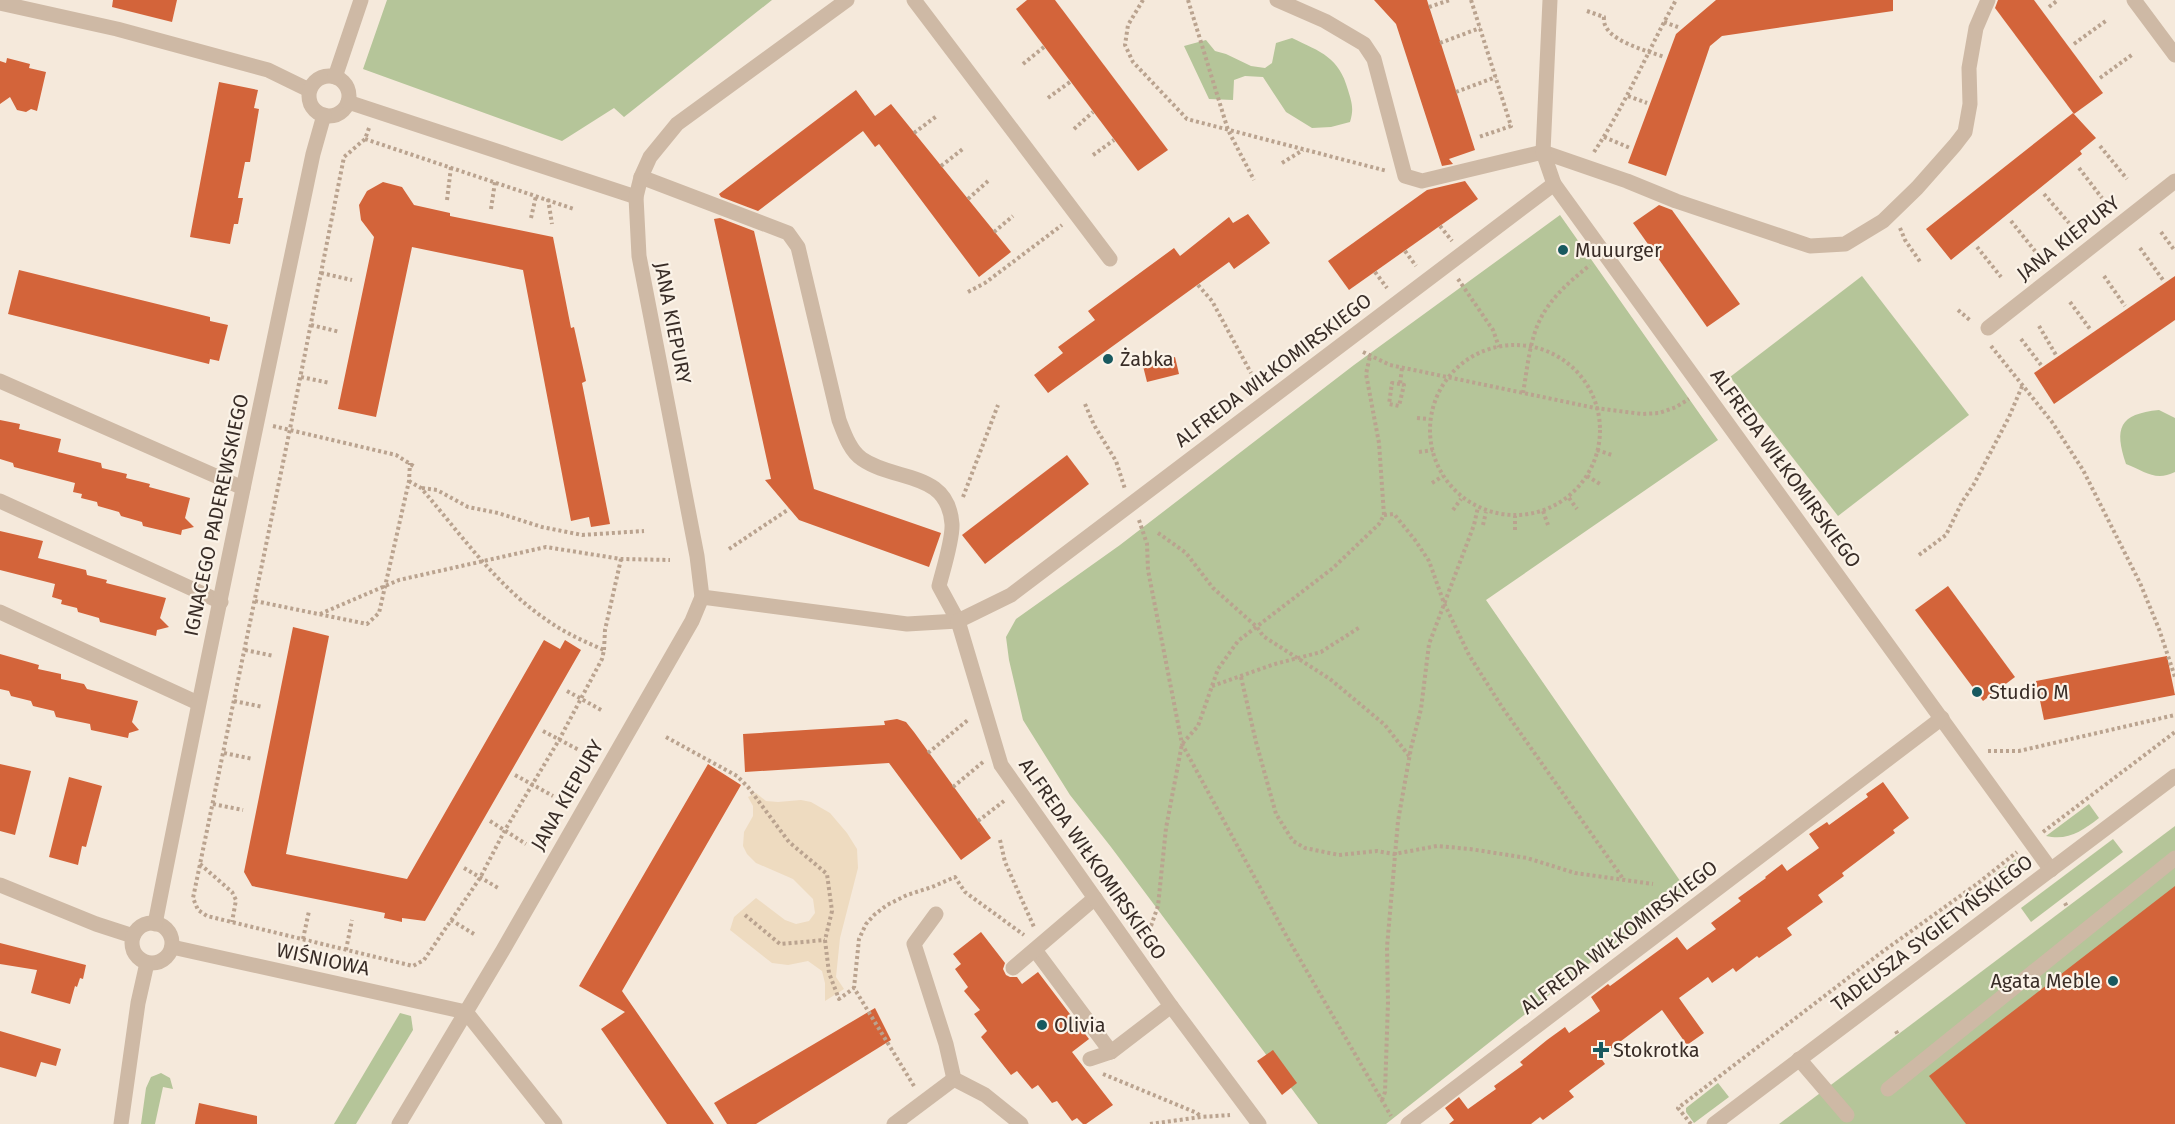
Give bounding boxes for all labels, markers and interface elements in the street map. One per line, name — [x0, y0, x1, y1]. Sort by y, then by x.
street label: JANA KIEPURY — [2012, 190, 2124, 286]
place label: Muuurger — [1575, 238, 1662, 262]
marker: Muuurger — [1556, 243, 1570, 257]
street label: JANA KIEPURY — [649, 260, 697, 386]
street label: ALFREDA WIŁKOMIRSKIEGO — [1170, 288, 1376, 452]
place label: Żabka — [1120, 347, 1174, 371]
marker: Żabka — [1101, 352, 1115, 366]
street label: ALFREDA WIŁKOMIRSKIEGO — [1706, 364, 1866, 572]
street label: IGNACEGO PADEREWSKIEGO — [179, 392, 253, 638]
place label: Studio M — [1989, 680, 2069, 704]
marker: Studio M — [1970, 685, 1984, 699]
street label: JANA KIEPURY — [526, 735, 608, 855]
street label: ALFREDA WIŁKOMIRSKIEGO — [1014, 754, 1172, 964]
street label: TADEUSZA SYGIETYŃSKIEGO — [1827, 849, 2037, 1017]
street label: ALFREDA WIŁKOMIRSKIEGO — [1516, 855, 1722, 1019]
street label: WIŚNIOWA — [274, 937, 372, 981]
place label: Agata Meble — [1990, 969, 2101, 993]
marker: Agata Meble — [2106, 974, 2120, 988]
place label: Olivia — [1054, 1013, 1106, 1037]
marker: Olivia — [1035, 1018, 1049, 1032]
place label: Stokrotka — [1613, 1038, 1700, 1062]
marker: Stokrotka — [1594, 1043, 1608, 1057]

